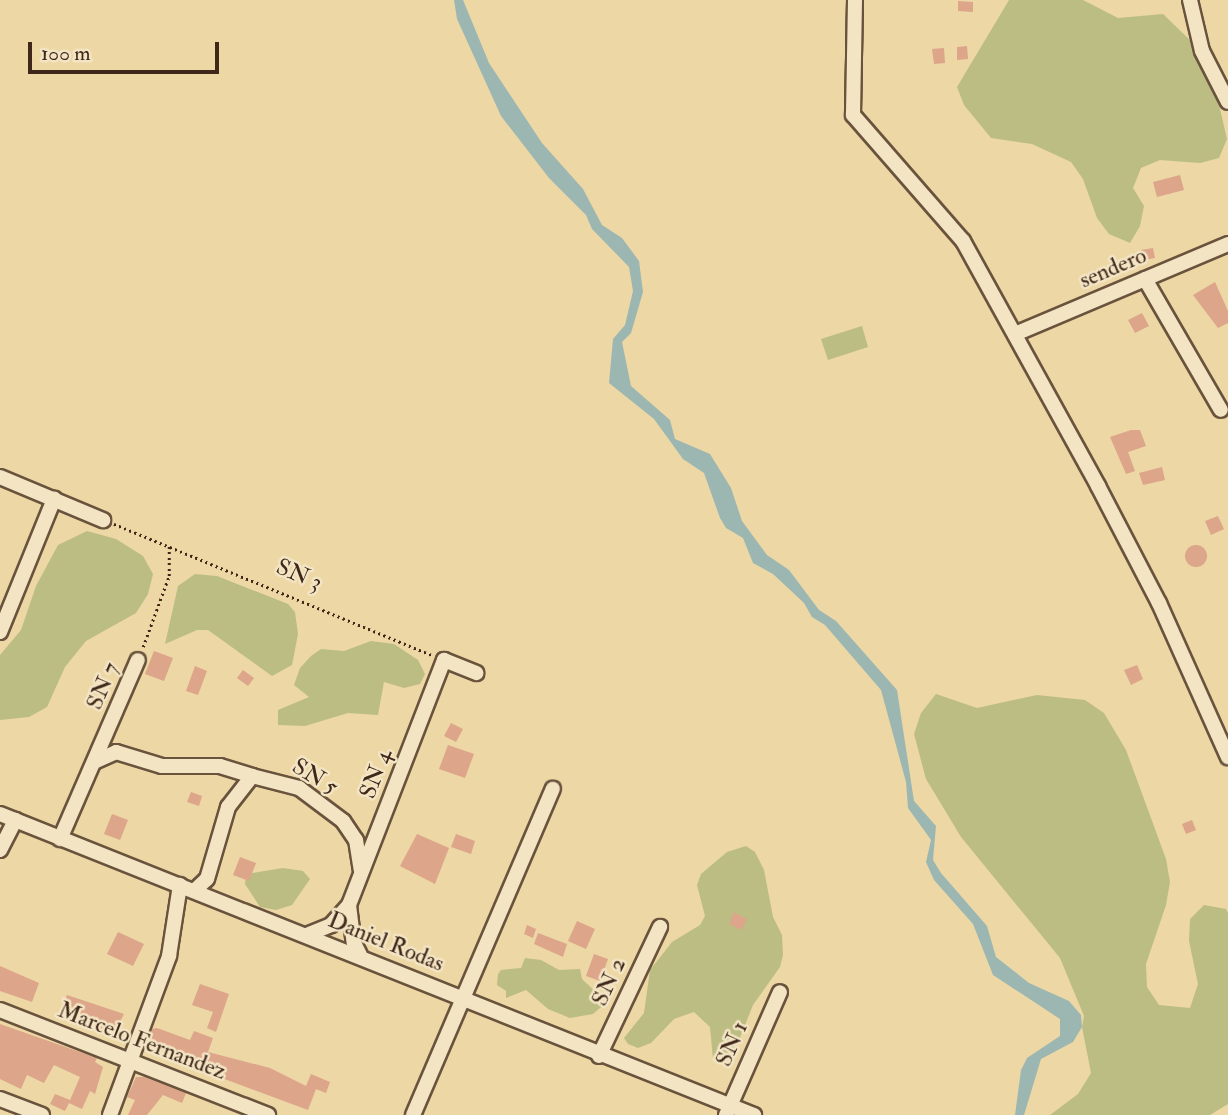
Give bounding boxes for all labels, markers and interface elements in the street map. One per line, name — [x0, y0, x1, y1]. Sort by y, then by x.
scale bar — [32, 28, 222, 72]
text: 100 m — [41, 40, 91, 67]
street label: sendero — [1075, 242, 1151, 294]
street label: SN 3 — [272, 553, 326, 597]
street label: SN 7 — [81, 658, 125, 714]
street label: SN 4 — [354, 745, 398, 803]
street label: SN 5 — [287, 753, 343, 801]
street label: Daniel Rodas — [324, 906, 448, 978]
street label: SN 2 — [586, 954, 632, 1010]
street label: Marcelo Fernandez — [54, 996, 230, 1086]
street label: SN 1 — [710, 1017, 754, 1071]

